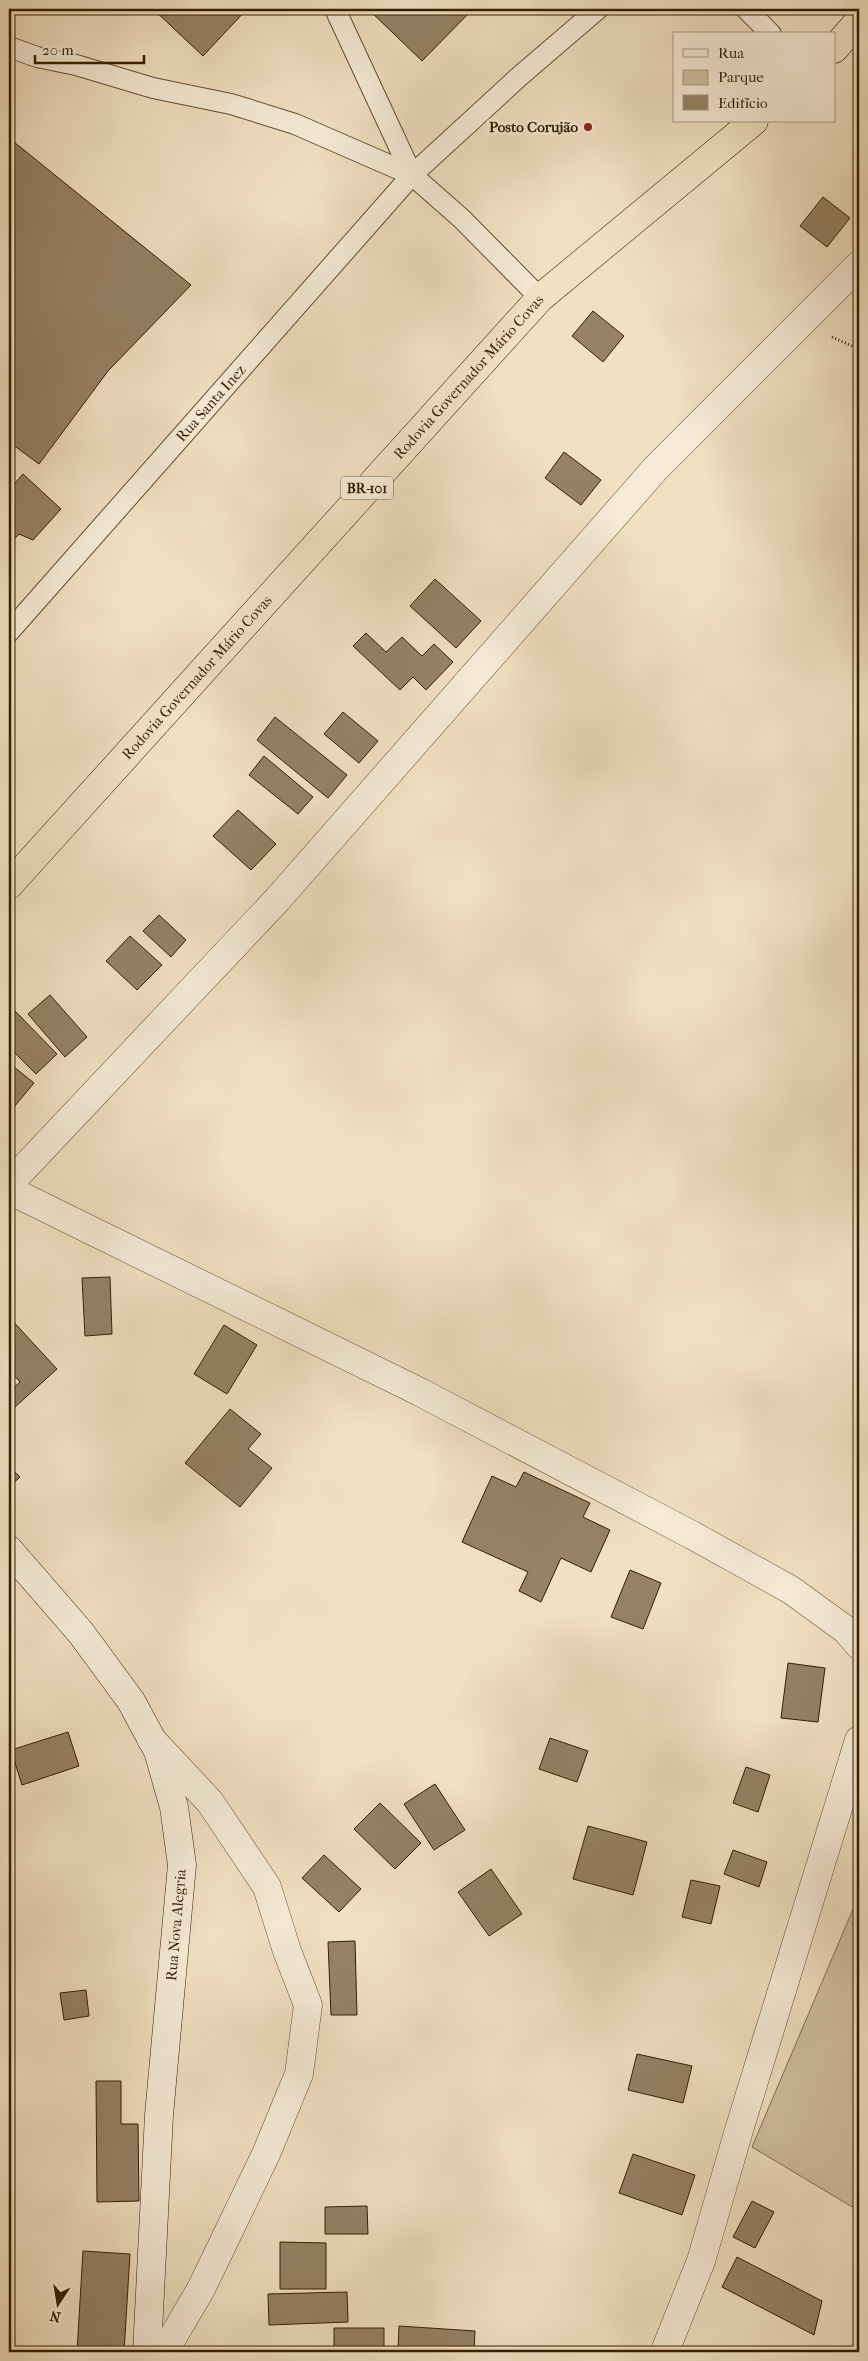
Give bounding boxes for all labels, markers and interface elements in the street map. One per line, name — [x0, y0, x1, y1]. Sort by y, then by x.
scale bar — [35, 32, 144, 64]
legend — [673, 32, 836, 122]
text: 20 m — [42, 41, 74, 59]
text: Rua — [718, 44, 745, 62]
text: Parque — [718, 68, 764, 86]
text: Edifício — [718, 94, 768, 112]
place label: Posto Corujão — [489, 118, 578, 136]
marker: Posto Corujão — [582, 121, 594, 133]
street label: Rodovia Governador Mário Covas — [390, 291, 548, 463]
street label: Rua Santa Inez — [172, 361, 250, 445]
road number: BR-101 — [341, 476, 393, 499]
street label: Rodovia Governador Mário Covas — [118, 591, 276, 763]
street label: Rua Nova Alegria — [162, 1867, 190, 1982]
north arrow — [32, 2278, 82, 2328]
text: N — [48, 2307, 62, 2326]

